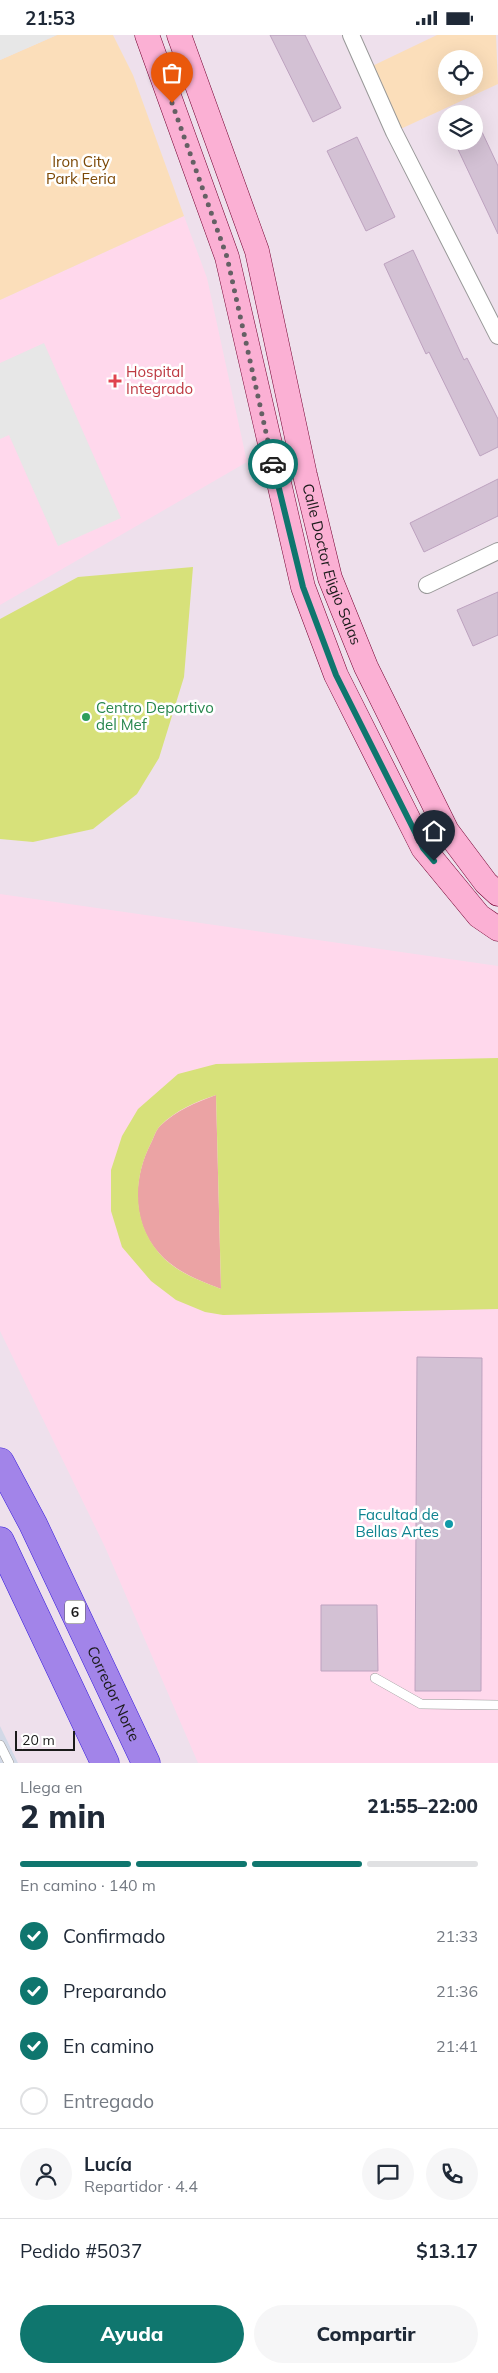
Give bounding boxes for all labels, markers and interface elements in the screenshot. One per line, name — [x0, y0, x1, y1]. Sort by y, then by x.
text: 21:53 — [25, 6, 75, 30]
map controls — [438, 50, 483, 150]
button: locate — [438, 50, 483, 95]
pin — [151, 52, 193, 103]
icon: bag — [158, 59, 186, 87]
button: layers — [438, 105, 483, 150]
park label: Iron City Park Feria — [46, 152, 116, 188]
place label: Hospital Integrado — [126, 362, 193, 398]
marker: Hospital Integrado — [108, 374, 122, 388]
courier — [248, 439, 298, 489]
icon: car — [259, 450, 287, 478]
street label: Calle Doctor Eligio Salas — [298, 482, 366, 648]
place label: Centro Deportivo del Mef — [96, 698, 214, 734]
marker: Centro Deportivo del Mef — [80, 711, 92, 723]
pin — [413, 810, 455, 861]
icon: home — [420, 817, 448, 845]
place label: Facultad de Bellas Artes — [356, 1505, 439, 1541]
marker: Facultad de Bellas Artes — [443, 1518, 455, 1530]
road number: 6 — [65, 1600, 85, 1623]
street label: Corredor Norte — [83, 1643, 144, 1744]
scale bar — [15, 1728, 75, 1751]
text: 20 m — [22, 1731, 55, 1749]
text: Llega en — [20, 1777, 83, 1797]
text: 21:55–22:00 — [367, 1794, 478, 1818]
text: 2 min — [20, 1796, 106, 1836]
text: En camino · 140 m — [20, 1875, 156, 1895]
icon: check — [20, 1922, 48, 1950]
text: Confirmado — [63, 1924, 165, 1948]
text: 21:33 — [436, 1926, 478, 1946]
icon: check — [20, 1977, 48, 2005]
text: Preparando — [63, 1979, 167, 2003]
text: 21:36 — [436, 1981, 478, 2001]
icon: check — [20, 2032, 48, 2060]
text: En camino — [63, 2034, 154, 2058]
text: 21:41 — [436, 2036, 478, 2056]
text: Entregado — [63, 2089, 154, 2113]
button: person — [20, 2148, 72, 2200]
button: chat — [362, 2148, 414, 2200]
button: phone — [426, 2148, 478, 2200]
text: Lucía — [84, 2152, 132, 2176]
text: Repartidor · 4.4 — [84, 2176, 198, 2196]
text: Pedido #5037 — [20, 2239, 142, 2263]
text: $13.17 — [416, 2239, 478, 2263]
button: Ayuda — [20, 2305, 244, 2363]
button: Compartir — [254, 2305, 478, 2363]

